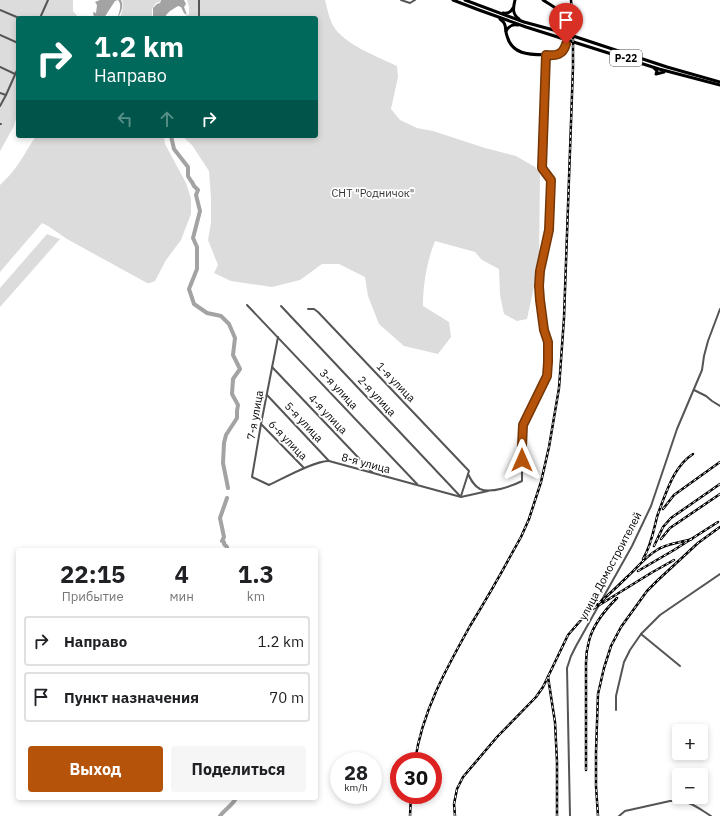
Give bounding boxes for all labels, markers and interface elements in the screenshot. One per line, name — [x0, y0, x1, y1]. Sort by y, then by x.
pin — [549, 3, 583, 44]
icon: arrive — [555, 9, 577, 31]
text: 1.2 km — [94, 28, 184, 65]
icon: right — [28, 32, 80, 84]
road number: Р-22 — [610, 50, 642, 66]
text: Направо — [94, 64, 167, 87]
icon: left — [114, 108, 136, 130]
icon: ahead — [156, 108, 178, 130]
icon: right — [198, 108, 220, 130]
park label: СНТ "Родничок" — [332, 186, 414, 200]
street label: 1-я улица — [374, 359, 418, 405]
street label: 3-я улица — [317, 366, 361, 412]
street label: 2-я улица — [355, 373, 399, 419]
street label: 7-я улица — [244, 389, 266, 441]
street label: 4-я улица — [306, 391, 350, 437]
street label: 5-я улица — [282, 399, 326, 445]
street label: 6-я улица — [266, 417, 310, 463]
position arrow — [501, 439, 543, 481]
street label: 8-я улица — [340, 450, 392, 476]
street label: улица Домостроителей — [576, 509, 644, 623]
text: 22:15 — [60, 558, 126, 590]
text: 4 — [174, 558, 189, 590]
text: 1.3 — [238, 558, 274, 590]
text: Прибытие — [62, 588, 124, 605]
text: мин — [169, 588, 194, 605]
text: km — [247, 588, 265, 605]
icon: right — [30, 630, 52, 652]
text: Направо — [64, 632, 127, 651]
text: 1.2 km — [257, 632, 304, 651]
icon: arrive — [30, 686, 52, 708]
text: Пункт назначения — [64, 688, 199, 707]
text: 70 m — [269, 688, 304, 707]
map controls — [672, 724, 708, 804]
button: + — [672, 724, 708, 760]
button: Выход — [28, 746, 163, 792]
button: Поделиться — [171, 746, 306, 792]
speed limit sign: 30 — [390, 752, 442, 804]
text: 28 — [344, 759, 368, 786]
button: − — [672, 768, 708, 804]
text: km/h — [344, 781, 368, 794]

